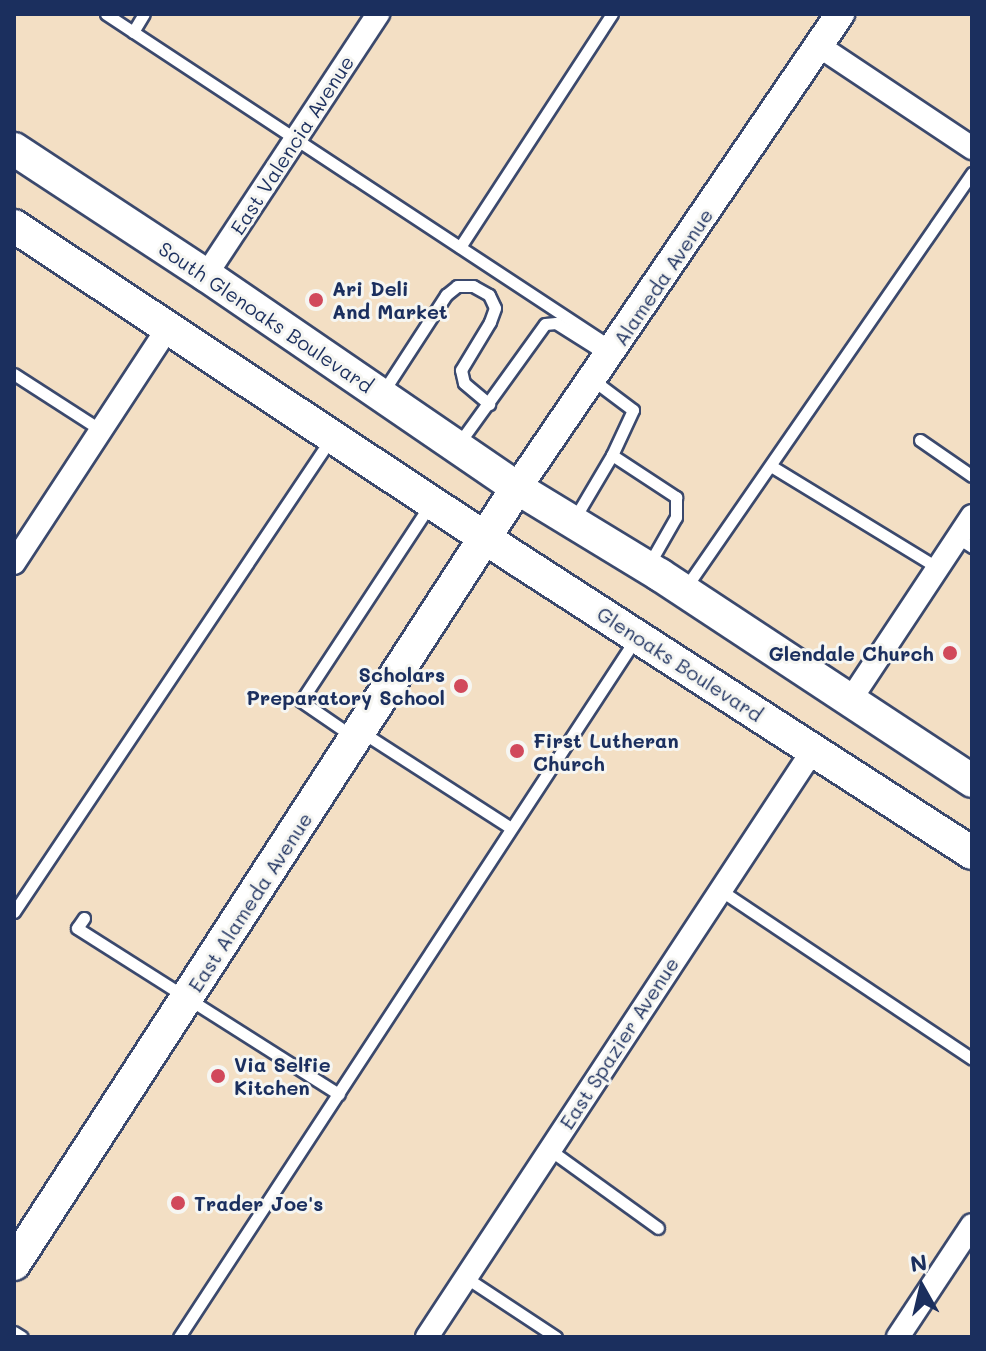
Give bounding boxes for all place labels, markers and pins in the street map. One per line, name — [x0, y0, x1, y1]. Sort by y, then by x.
place label: Ari Deli And Market — [332, 276, 448, 323]
marker: Ari Deli And Market — [307, 291, 325, 309]
place label: Glendale Church — [768, 641, 934, 665]
marker: Glendale Church — [941, 644, 959, 662]
place label: Scholars Preparatory School — [246, 662, 445, 709]
marker: Scholars Preparatory School — [452, 677, 470, 695]
place label: First Lutheran Church — [533, 728, 679, 775]
marker: First Lutheran Church — [508, 742, 526, 760]
place label: Via Selfie Kitchen — [234, 1052, 331, 1099]
marker: Via Selfie Kitchen — [209, 1067, 227, 1085]
place label: Trader Joe's — [194, 1191, 323, 1215]
marker: Trader Joe's — [169, 1194, 187, 1212]

